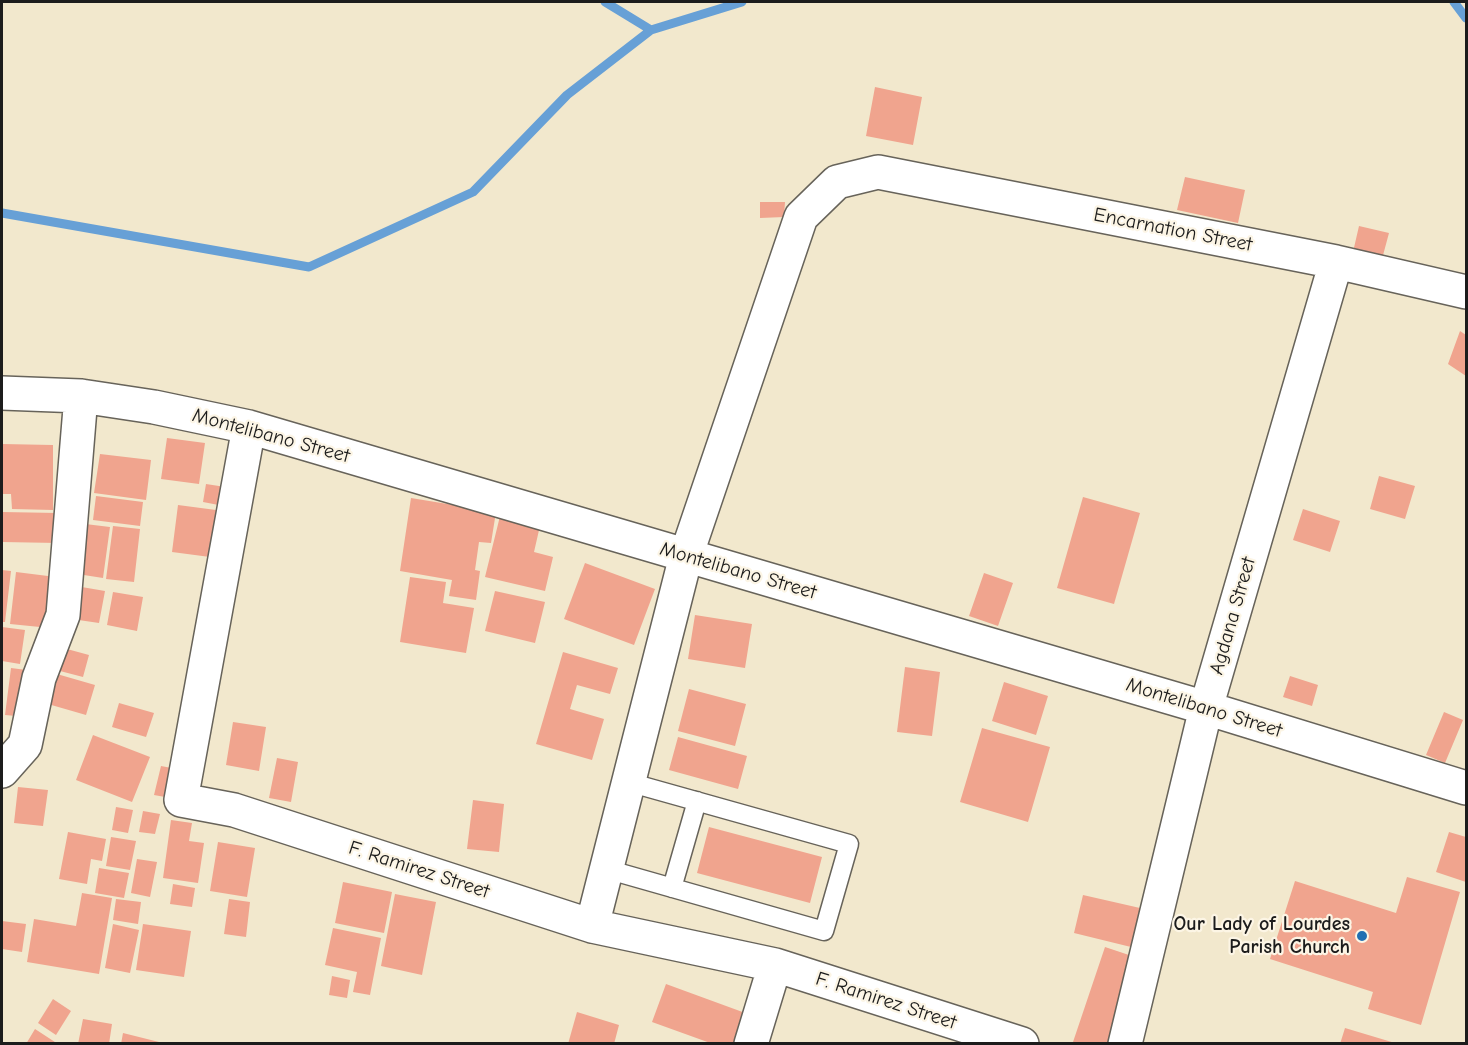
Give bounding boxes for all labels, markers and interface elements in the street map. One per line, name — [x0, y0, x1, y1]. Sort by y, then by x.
street label: Encarnation Street — [1092, 203, 1254, 257]
street label: Montelibano Street — [190, 403, 352, 469]
street label: Montelibano Street — [657, 537, 819, 605]
street label: Agdana Street — [1205, 554, 1261, 678]
street label: Montelibano Street — [1123, 673, 1285, 743]
street label: F. Ramirez Street — [346, 836, 492, 904]
place label: Our Lady of Lourdes Parish Church — [1174, 912, 1350, 959]
marker: Our Lady of Lourdes Parish Church — [1355, 929, 1369, 943]
street label: F. Ramirez Street — [813, 967, 959, 1035]

